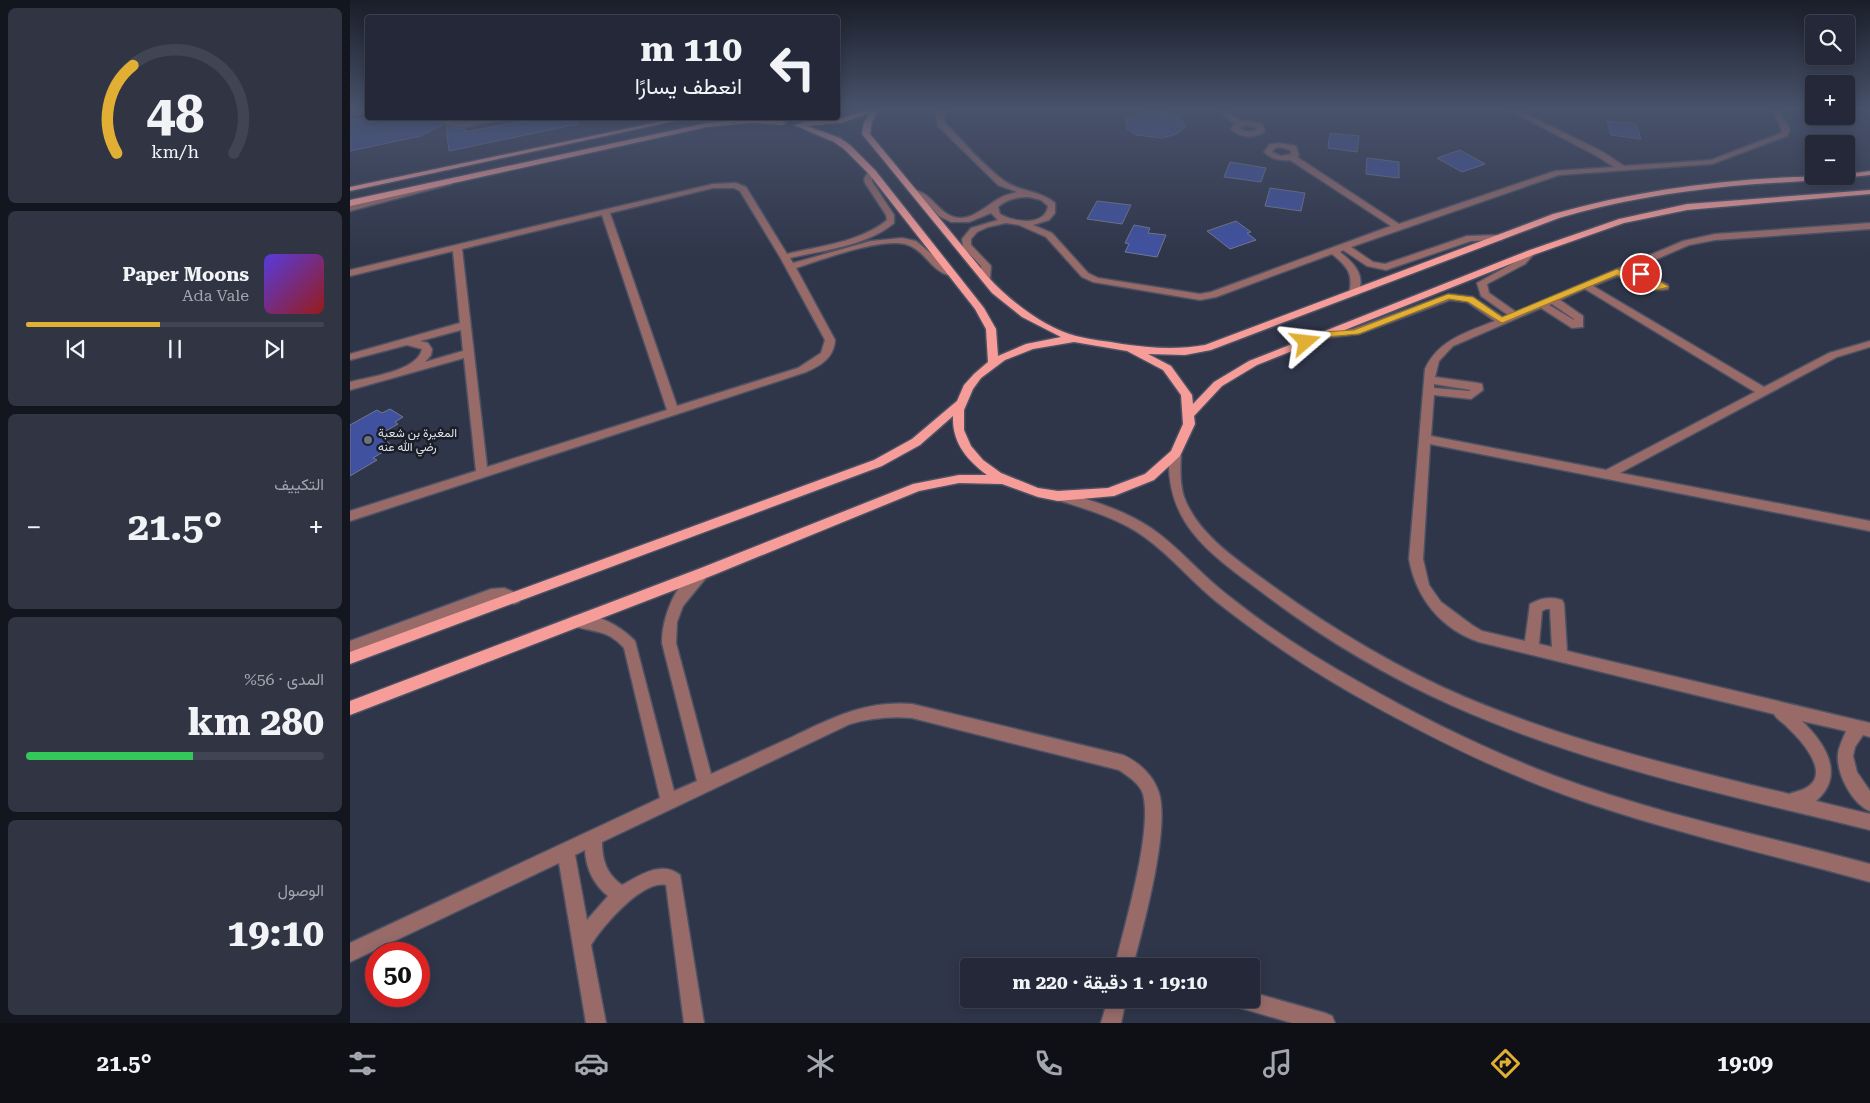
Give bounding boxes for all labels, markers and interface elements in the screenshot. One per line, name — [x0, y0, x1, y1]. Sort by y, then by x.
map controls — [1805, 15, 1855, 185]
button: search — [1805, 15, 1855, 65]
text: 110 m — [641, 29, 742, 70]
icon: left — [760, 35, 825, 100]
text: انعطف يسارًا — [635, 74, 742, 99]
button: + — [1805, 75, 1855, 125]
text: 48 — [146, 84, 204, 145]
button: − — [1805, 135, 1855, 185]
text: km/h — [151, 141, 199, 162]
pin — [1620, 253, 1662, 295]
icon: arrive — [1627, 260, 1655, 288]
text: Paper Moons — [122, 263, 249, 286]
text: Ada Vale — [182, 286, 249, 305]
position arrow — [1279, 315, 1331, 367]
icon: previous — [62, 335, 90, 363]
icon: pause — [161, 335, 189, 363]
icon: next — [260, 335, 288, 363]
place label: المغيرة بن شعبة رضي الله عنه — [378, 426, 457, 457]
marker: المغيرة بن شعبة رضي الله عنه — [362, 434, 374, 446]
text: التكييف — [274, 475, 324, 494]
text: 21.5° — [128, 505, 222, 549]
text: − — [26, 511, 42, 544]
text: + — [308, 511, 324, 544]
text: المدى · 56% — [244, 670, 324, 689]
text: 280 km — [188, 700, 324, 744]
text: الوصول — [278, 881, 324, 900]
text: 19:10 — [227, 911, 324, 955]
speed limit sign: 50 — [365, 942, 430, 1007]
text: 19:10 · 1 دقيقة · 220 m — [1013, 971, 1207, 994]
icon: filters — [345, 1046, 380, 1081]
icon: car — [574, 1046, 609, 1081]
icon: climate — [803, 1046, 838, 1081]
icon: phone — [1031, 1046, 1066, 1081]
icon: music — [1260, 1046, 1295, 1081]
icon: directions — [1488, 1046, 1523, 1081]
text: 21.5° — [97, 1051, 152, 1076]
text: 19:09 — [1717, 1051, 1773, 1076]

